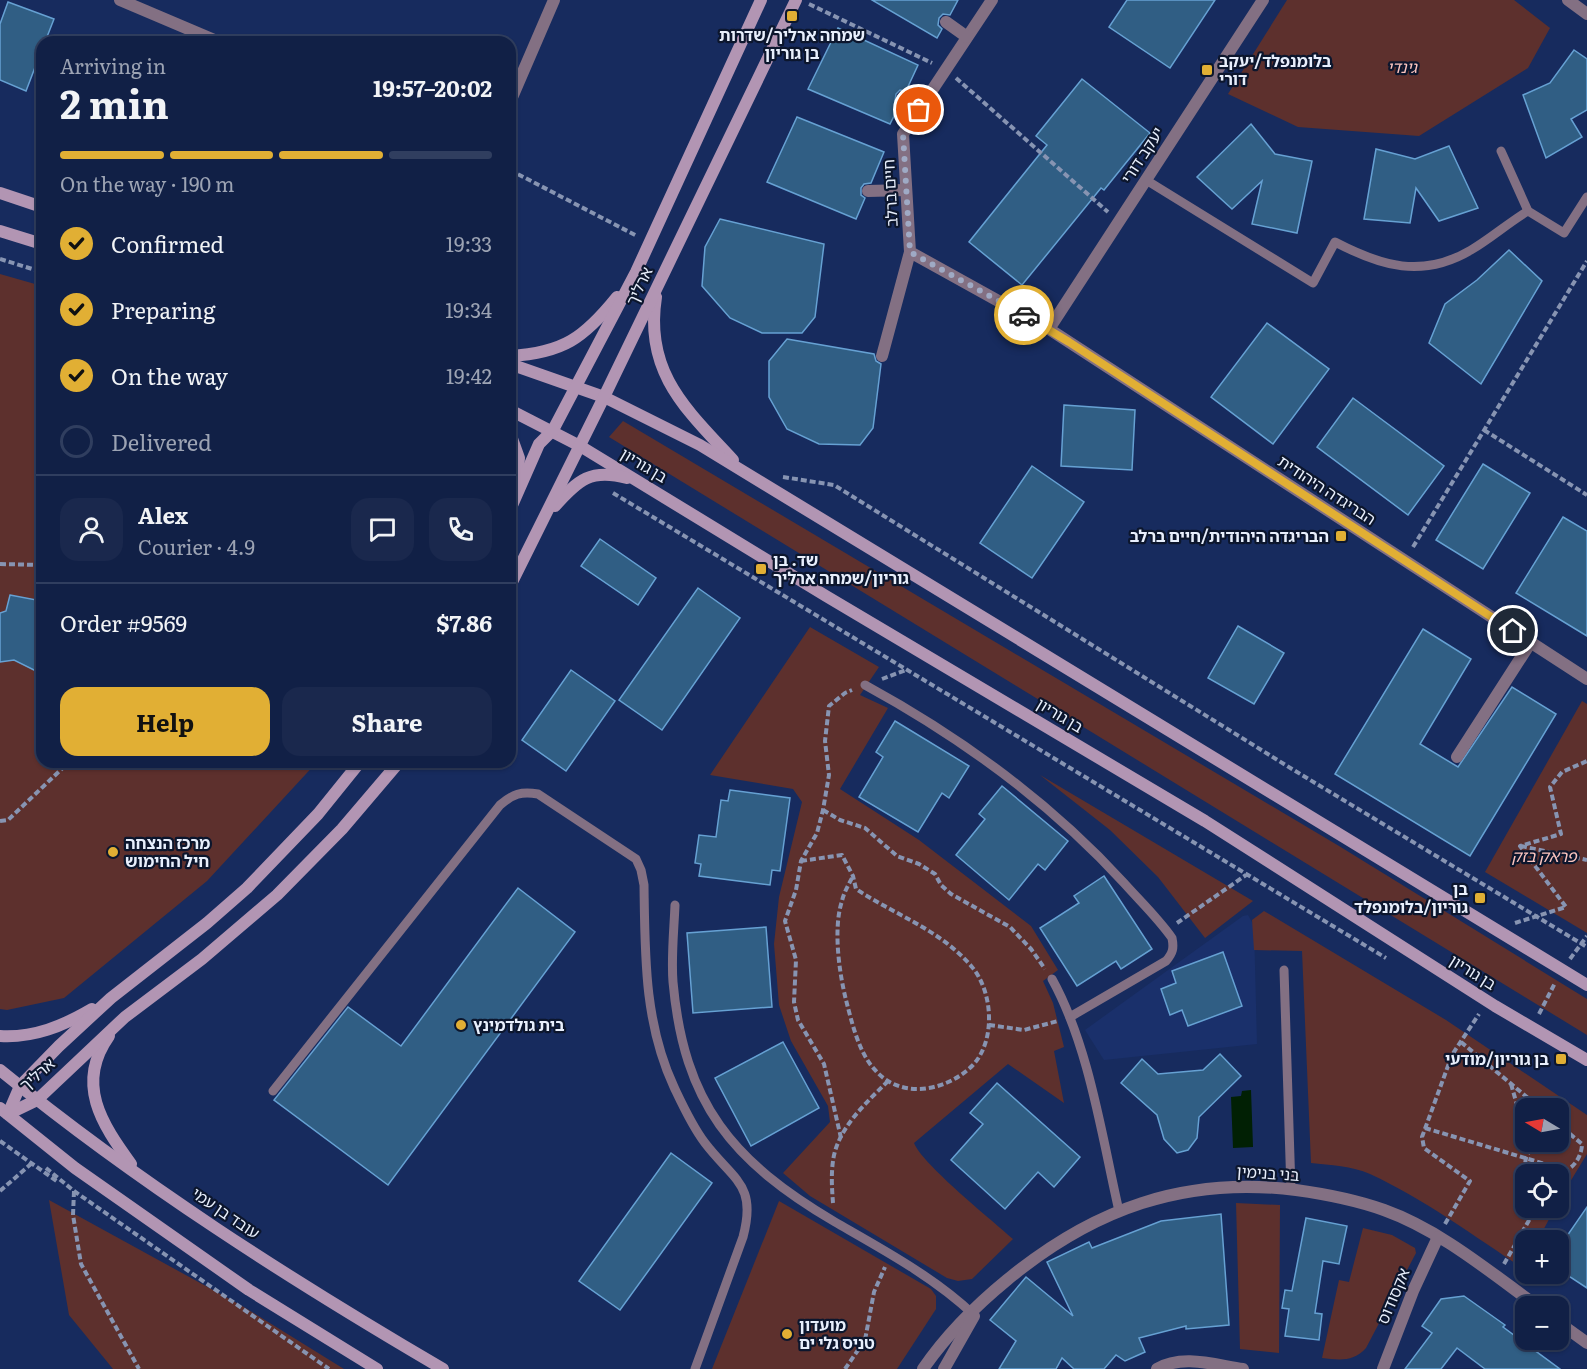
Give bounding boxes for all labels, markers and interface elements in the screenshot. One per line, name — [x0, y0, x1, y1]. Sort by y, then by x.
marker: שמחה ארליך/שדרות בן גוריון — [785, 9, 799, 23]
place label: שמחה ארליך/שדרות בן גוריון — [719, 22, 865, 64]
place label: בלומנפלד/יעקב דורי — [1219, 48, 1332, 90]
text: Arriving in — [60, 50, 166, 80]
park label: גינדי — [1387, 54, 1418, 78]
marker: בלומנפלד/יעקב דורי — [1200, 63, 1214, 77]
text: 19:57–20:02 — [373, 71, 492, 104]
text: 2 min — [60, 73, 169, 131]
pin — [893, 84, 944, 135]
icon: bag — [902, 93, 935, 126]
street label: יעקב דורי — [1114, 122, 1168, 187]
street label: חיים ברלב — [875, 159, 903, 227]
text: On the way · 190 m — [60, 168, 234, 198]
icon: check — [60, 227, 93, 260]
text: Confirmed — [111, 227, 224, 260]
text: 19:33 — [446, 228, 492, 258]
street label: ארליך — [619, 262, 657, 309]
courier — [994, 285, 1054, 345]
icon: check — [60, 293, 93, 326]
text: Preparing — [111, 293, 215, 326]
text: 19:34 — [445, 294, 492, 324]
icon: car — [1008, 299, 1041, 332]
icon: check — [60, 359, 93, 392]
text: On the way — [111, 359, 228, 392]
text: 19:42 — [446, 360, 492, 390]
text: Delivered — [111, 425, 212, 458]
street label: בן גוריון — [616, 441, 673, 488]
street label: הבריגדה היהודית — [1274, 448, 1381, 530]
button: person — [60, 498, 123, 561]
text: Alex — [138, 498, 188, 531]
button: chat — [351, 498, 414, 561]
button: phone — [429, 498, 492, 561]
place label: הבריגדה היהודית/חיים ברלב — [1130, 523, 1329, 547]
marker: הבריגדה היהודית/חיים ברלב — [1334, 529, 1348, 543]
text: Courier · 4.9 — [138, 531, 255, 561]
place label: שד. בן גוריון/שמחה ארליך — [773, 547, 909, 589]
marker: שד. בן גוריון/שמחה ארליך — [754, 562, 768, 576]
pin — [1487, 605, 1538, 656]
text: Order #9569 — [60, 606, 187, 639]
text: $7.86 — [436, 606, 492, 639]
icon: home — [1496, 614, 1529, 647]
button: Help — [60, 687, 270, 756]
button: Share — [282, 687, 492, 756]
street label: בן גוריון — [1032, 691, 1089, 738]
place label: מרכז הנצחה חיל החימוש — [125, 830, 210, 872]
park label: פראק בזק — [1511, 843, 1578, 867]
marker: מרכז הנצחה חיל החימוש — [106, 845, 120, 859]
place label: בן גוריון/בלומנפלד — [1354, 876, 1468, 918]
marker: בן גוריון/בלומנפלד — [1473, 891, 1487, 905]
street label: בן גוריון — [1445, 947, 1502, 995]
place label: בית גולדמינץ — [473, 1012, 565, 1036]
marker: בית גולדמינץ — [454, 1018, 468, 1032]
place label: בן גוריון/מודעי — [1445, 1046, 1549, 1070]
street label: ארליך — [13, 1051, 59, 1096]
marker: בן גוריון/מודעי — [1554, 1052, 1568, 1066]
north arrow — [1515, 1098, 1569, 1152]
map controls — [1515, 1098, 1569, 1350]
street label: בני בנימין — [1236, 1158, 1300, 1186]
button: locate — [1515, 1164, 1569, 1218]
street label: עובד בן עמי — [188, 1181, 265, 1244]
button: + — [1515, 1230, 1569, 1284]
street label: אקסודוס — [1370, 1264, 1415, 1327]
button: − — [1515, 1296, 1569, 1350]
place label: מועדון טניס גלי ים — [799, 1312, 875, 1354]
marker: מועדון טניס גלי ים — [780, 1327, 794, 1341]

